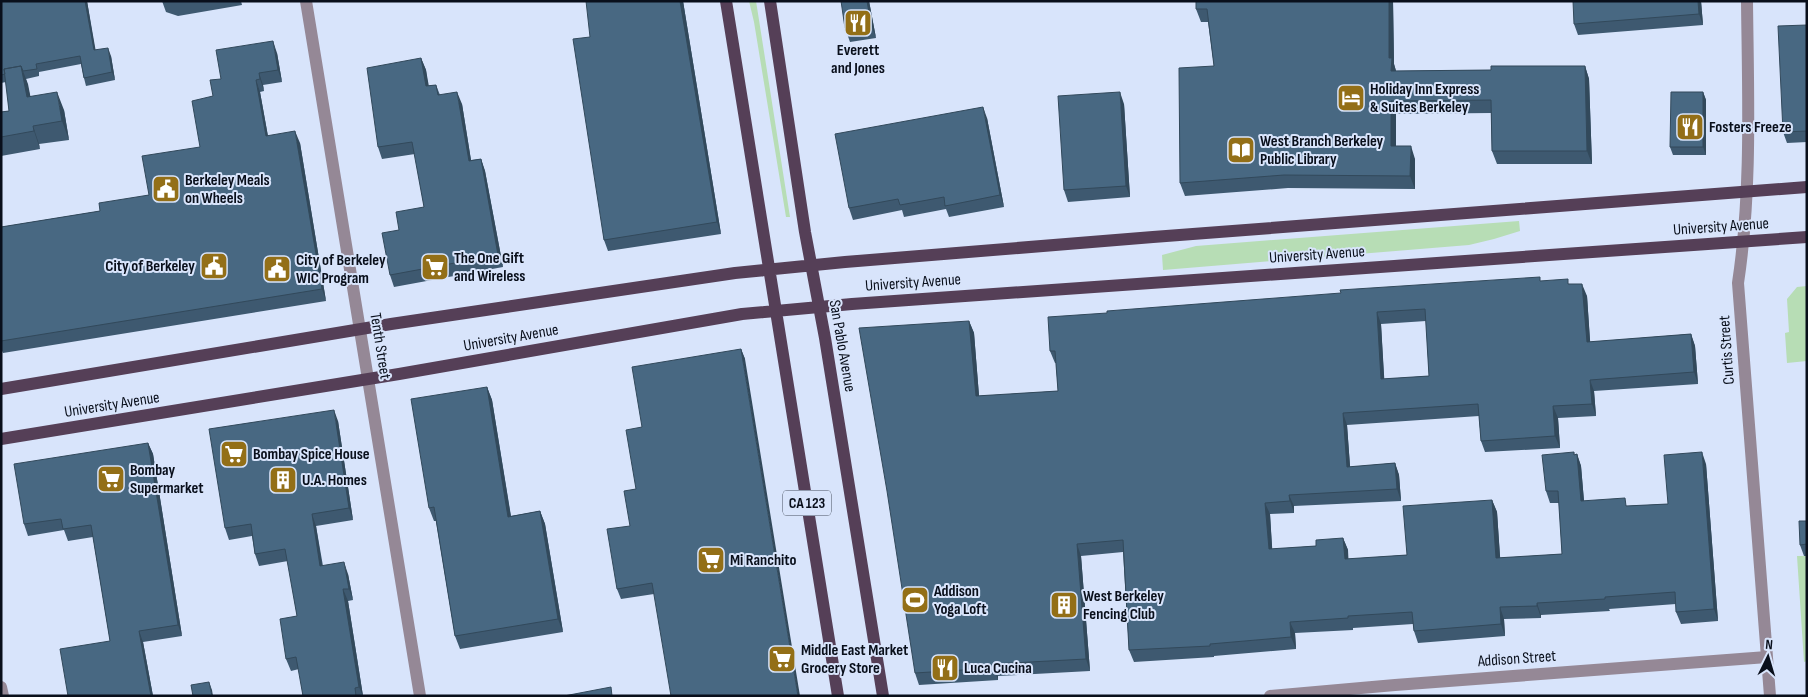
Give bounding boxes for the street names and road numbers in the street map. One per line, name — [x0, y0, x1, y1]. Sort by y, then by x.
street label: University Avenue — [1672, 214, 1770, 240]
street label: University Avenue — [1268, 242, 1366, 268]
street label: University Avenue — [864, 270, 962, 296]
street label: San Pablo Avenue — [825, 299, 859, 393]
street label: Tenth Street — [365, 311, 395, 381]
street label: Curtis Street — [1715, 315, 1739, 385]
street label: University Avenue — [462, 320, 560, 356]
street label: University Avenue — [63, 388, 161, 422]
road number: CA 123 — [783, 490, 831, 516]
street label: Addison Street — [1476, 647, 1557, 671]

